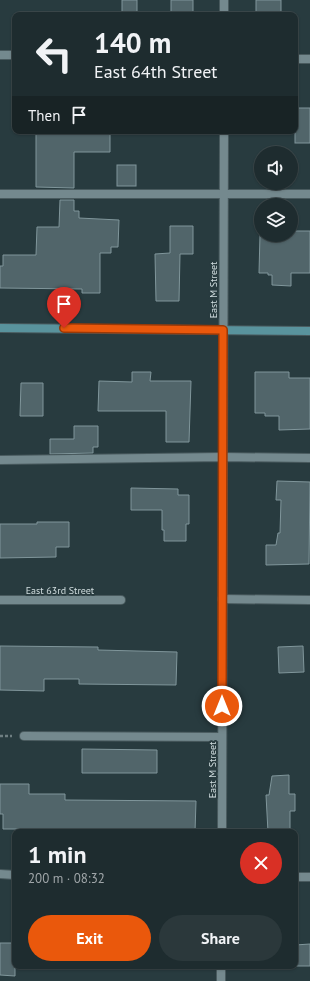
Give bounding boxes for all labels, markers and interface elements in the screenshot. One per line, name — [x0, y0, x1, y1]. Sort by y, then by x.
text: 140 m — [94, 24, 171, 61]
icon: left — [28, 28, 80, 80]
text: East 64th Street — [94, 60, 217, 83]
icon: arrive — [68, 104, 90, 126]
text: Then — [28, 106, 60, 125]
map controls — [254, 146, 298, 242]
button: sound — [254, 146, 298, 190]
button: layers — [254, 198, 298, 242]
street label: East M Street — [207, 261, 220, 318]
pin — [47, 287, 81, 328]
icon: arrive — [53, 293, 75, 315]
street label: East 63rd Street — [26, 584, 95, 597]
position arrow — [201, 685, 243, 727]
street label: East M Street — [206, 741, 219, 798]
text: 1 min — [28, 839, 87, 870]
button: close — [240, 842, 282, 884]
text: 200 m · 08:32 — [28, 870, 105, 887]
button: Exit — [28, 915, 151, 961]
button: Share — [159, 915, 282, 961]

